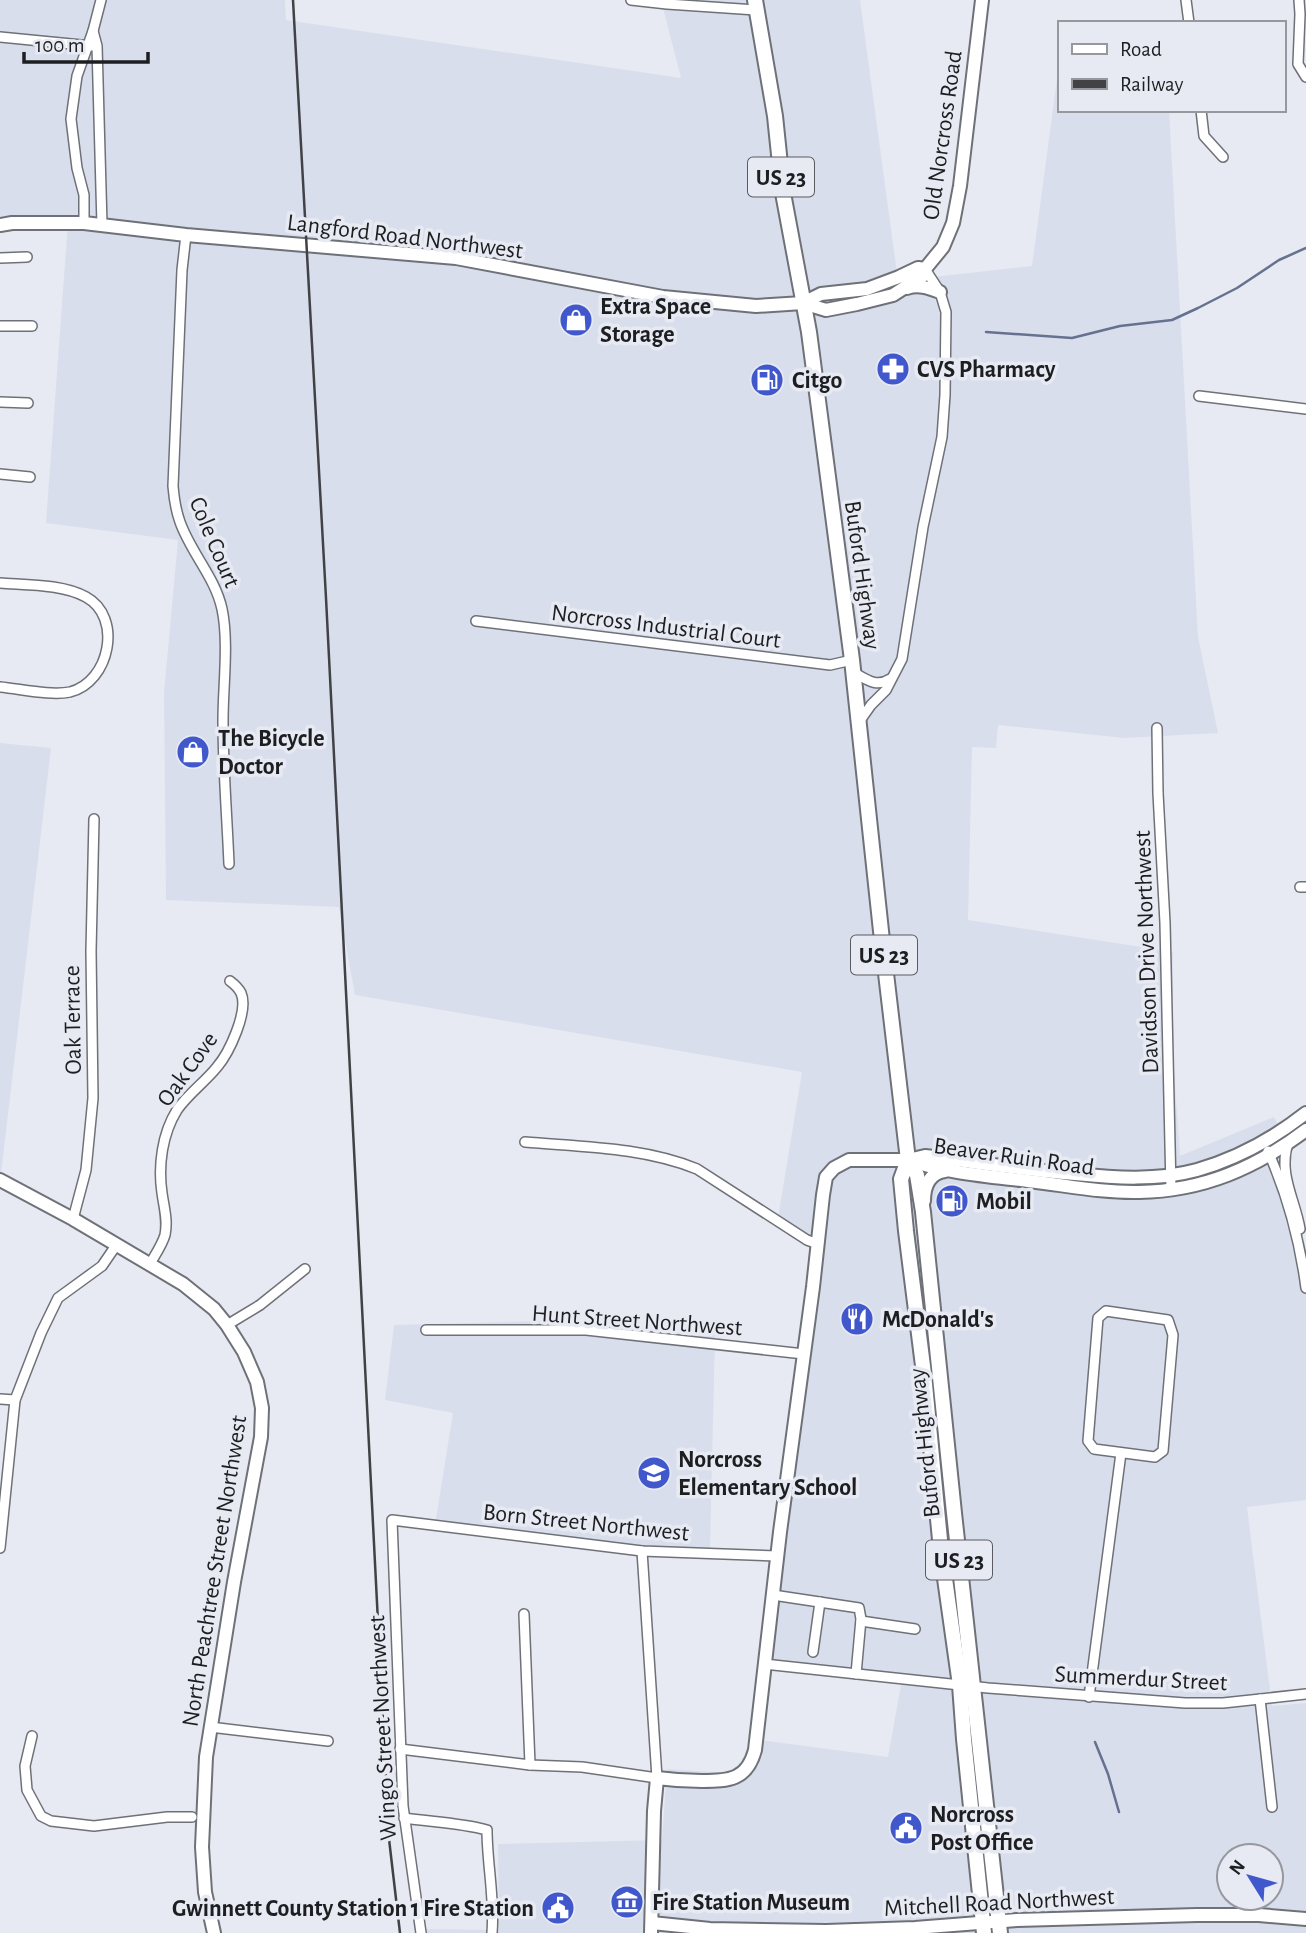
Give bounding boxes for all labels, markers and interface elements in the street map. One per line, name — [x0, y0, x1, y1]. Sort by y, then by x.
scale bar — [24, 21, 149, 65]
legend — [1058, 21, 1285, 112]
text: 100 m — [35, 35, 85, 56]
text: Road — [1120, 39, 1162, 60]
street label: Old Norcross Road — [919, 49, 967, 221]
text: Railway — [1120, 74, 1183, 95]
road number: US 23 — [748, 158, 814, 196]
street label: Langford Road Northwest — [286, 211, 524, 263]
place label: Extra Space Storage — [600, 295, 711, 347]
shop icon: Extra Space Storage — [557, 301, 595, 339]
pharmacy icon: CVS Pharmacy — [874, 350, 912, 388]
place label: CVS Pharmacy — [917, 358, 1056, 382]
fuel station icon: Citgo — [748, 361, 786, 399]
place label: Citgo — [792, 369, 842, 393]
street label: Cole Court — [184, 494, 244, 592]
street label: Buford Highway — [840, 499, 884, 651]
street label: Norcross Industrial Court — [550, 601, 782, 653]
place label: The Bicycle Doctor — [218, 727, 325, 779]
shop icon: The Bicycle Doctor — [174, 733, 212, 771]
street label: Davidson Drive Northwest — [1131, 829, 1163, 1074]
road number: US 23 — [851, 936, 917, 974]
street label: Oak Terrace — [60, 965, 86, 1075]
street label: Oak Cove — [153, 1028, 223, 1111]
street label: Beaver Ruin Road — [932, 1134, 1096, 1180]
fuel station icon: Mobil — [933, 1182, 971, 1220]
place label: Mobil — [976, 1190, 1032, 1214]
restaurant icon: McDonald's — [838, 1300, 876, 1338]
street label: Hunt Street Northwest — [531, 1302, 743, 1340]
place label: McDonald's — [882, 1308, 994, 1332]
street label: Buford Highway — [905, 1367, 945, 1519]
street label: North Peachtree Street Northwest — [179, 1413, 252, 1729]
place label: Norcross Elementary School — [678, 1448, 857, 1500]
school or university icon: Norcross Elementary School — [635, 1454, 673, 1492]
street label: Born Street Northwest — [482, 1500, 690, 1546]
road number: US 23 — [926, 1540, 992, 1580]
street label: Wingo Street Northwest — [365, 1614, 401, 1841]
street label: Summerdur Street — [1054, 1662, 1228, 1696]
place label: Norcross Post Office — [930, 1803, 1034, 1855]
public building icon: Norcross Post Office — [887, 1809, 925, 1847]
north arrow — [1215, 1842, 1285, 1912]
text: N — [1226, 1857, 1249, 1879]
museum icon: Fire Station Museum — [608, 1883, 646, 1921]
street label: Mitchell Road Northwest — [883, 1885, 1115, 1921]
public building icon: Gwinnett County Station 1 Fire Station — [539, 1889, 577, 1927]
place label: Fire Station Museum — [652, 1891, 850, 1915]
place label: Gwinnett County Station 1 Fire Station — [172, 1897, 534, 1921]

